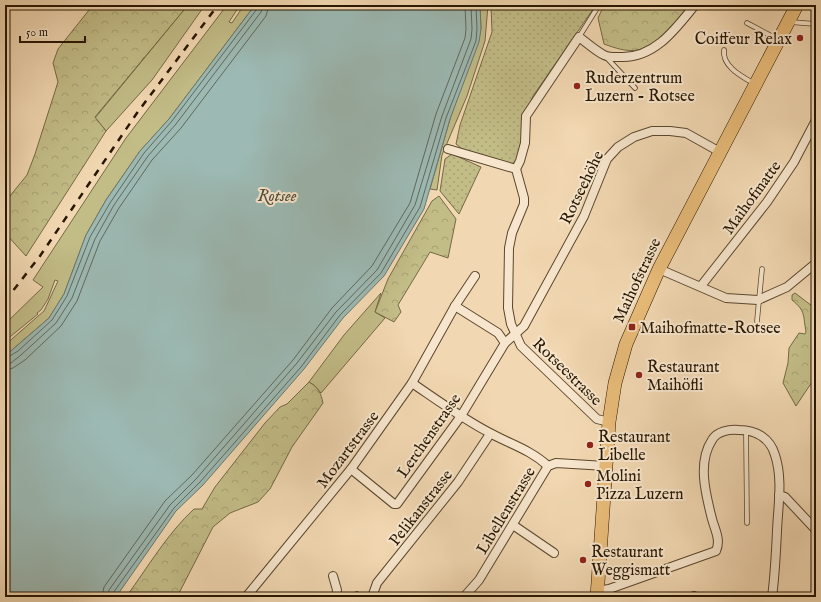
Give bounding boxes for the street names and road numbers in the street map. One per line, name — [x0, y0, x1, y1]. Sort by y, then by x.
street label: Rotseehöhe — [556, 148, 609, 228]
street label: Maihofmatte — [719, 157, 786, 239]
street label: Maihofstrasse — [609, 235, 666, 327]
street label: Rotseestrasse — [528, 334, 606, 411]
street label: Lerchenstrasse — [393, 390, 466, 482]
street label: Mozartstrasse — [313, 408, 384, 493]
street label: Libellenstrasse — [473, 464, 541, 558]
street label: Pelikanstrasse — [386, 466, 458, 550]

